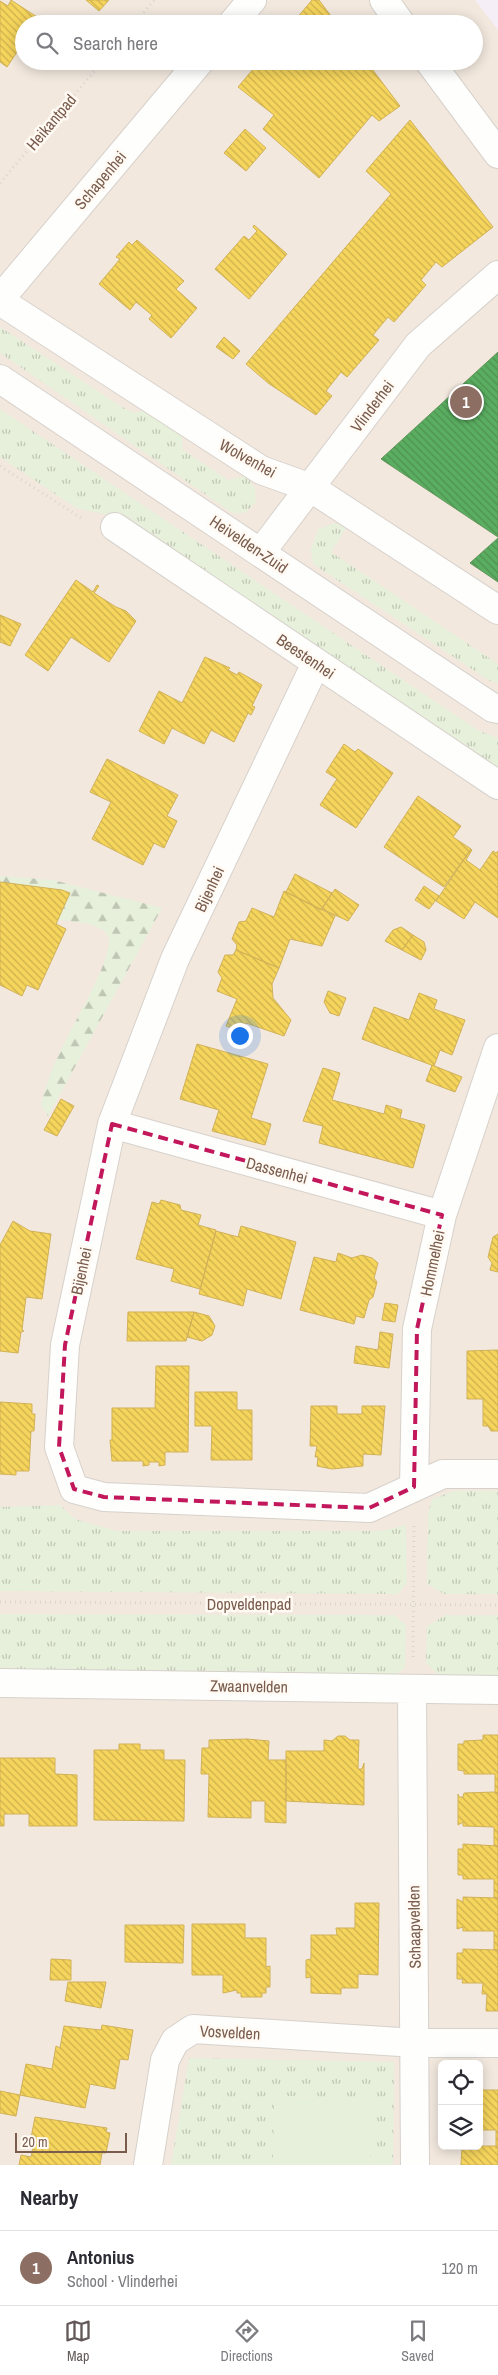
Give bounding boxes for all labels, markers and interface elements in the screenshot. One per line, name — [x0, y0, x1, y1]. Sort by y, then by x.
search box — [15, 15, 483, 70]
icon: search — [33, 29, 61, 57]
text: Search here — [73, 30, 158, 56]
street label: Heikantpad — [21, 89, 81, 155]
street label: Schapenhei — [69, 146, 131, 214]
street label: Vlinderhei — [345, 375, 399, 437]
pin: 1 — [450, 383, 482, 421]
street label: Wolvenhei — [216, 433, 280, 483]
street label: Heivelden-Zuid — [206, 510, 292, 578]
street label: Beestenhei — [272, 628, 340, 684]
street label: Bijenhei — [189, 863, 229, 915]
your location — [227, 1023, 253, 1049]
street label: Dassenhei — [244, 1151, 310, 1189]
street label: Hommelhei — [414, 1228, 450, 1298]
street label: Bijenhei — [65, 1245, 97, 1297]
street label: Dopveldenpad — [207, 1593, 291, 1615]
street label: Zwaanvelden — [210, 1674, 288, 1698]
street label: Schaapvelden — [402, 1885, 426, 1969]
street label: Vosvelden — [199, 2019, 261, 2045]
map controls — [438, 2060, 483, 2150]
button: locate — [438, 2060, 483, 2105]
button: layers — [438, 2105, 483, 2150]
scale bar — [15, 2130, 128, 2153]
text: 20 m — [22, 2133, 48, 2151]
text: Nearby — [20, 2183, 78, 2212]
text: Antonius — [67, 2244, 135, 2270]
text: 1 — [32, 2257, 40, 2279]
text: 120 m — [442, 2257, 478, 2279]
text: School · Vlinderhei — [67, 2270, 178, 2292]
tab: Map — [64, 2317, 92, 2365]
tab: Directions — [221, 2317, 273, 2365]
tab: Saved — [401, 2317, 434, 2365]

